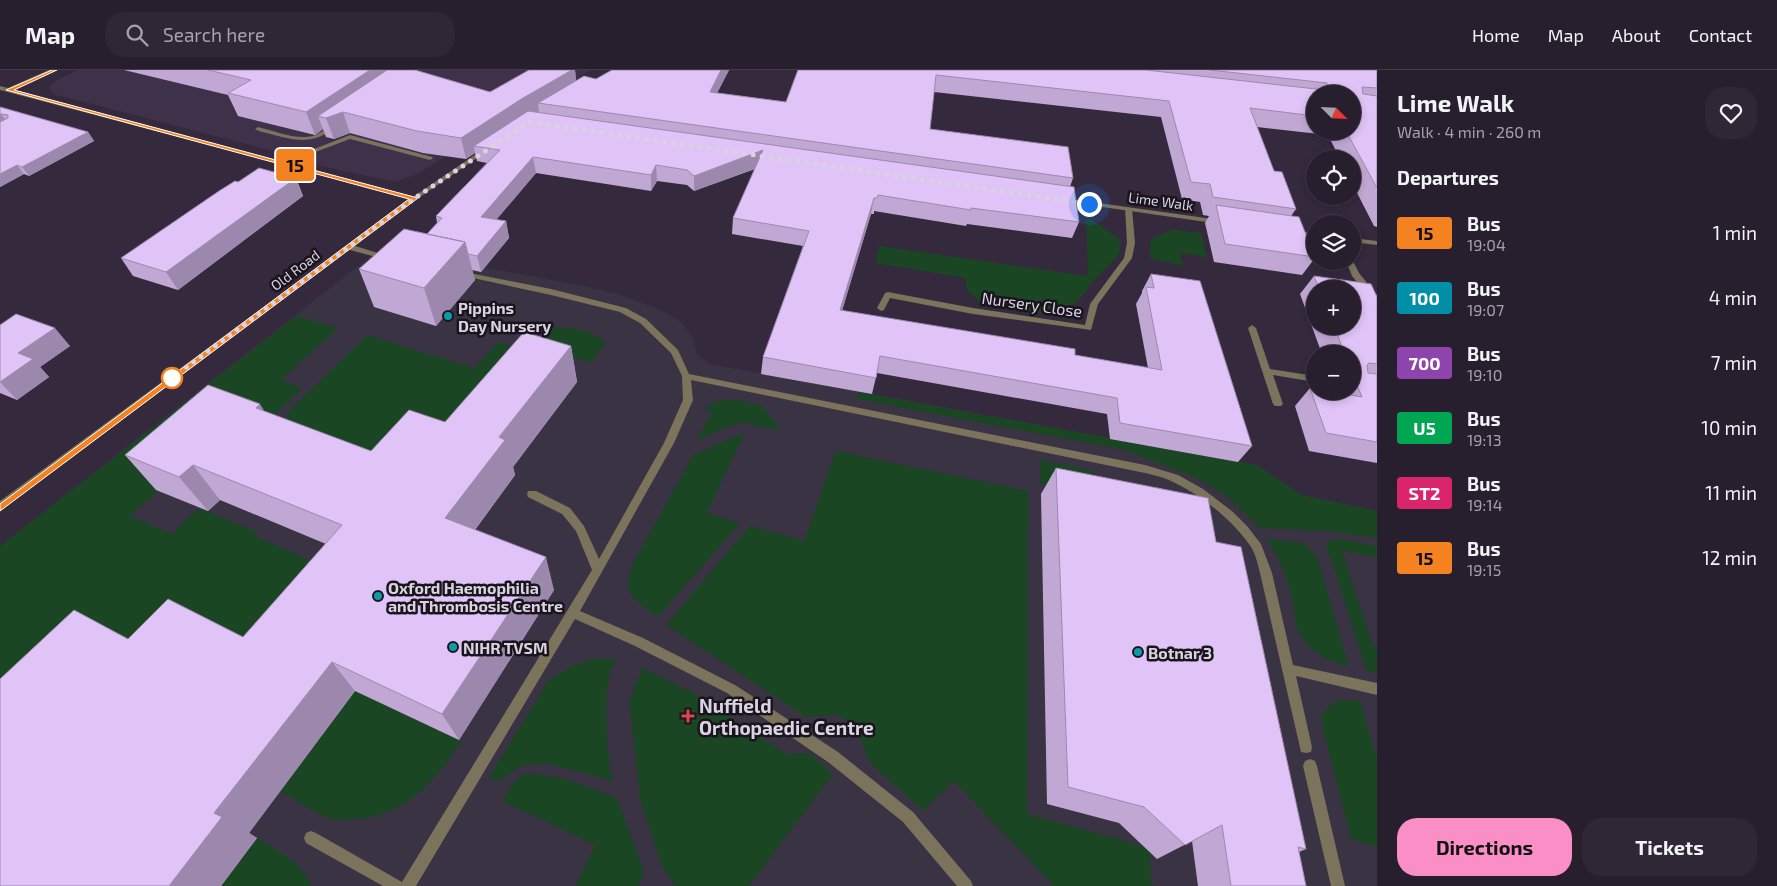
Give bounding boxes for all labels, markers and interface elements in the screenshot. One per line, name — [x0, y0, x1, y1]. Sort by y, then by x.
search box — [105, 12, 455, 57]
text: Map — [25, 20, 75, 49]
icon: search — [123, 21, 151, 49]
text: Search here — [163, 23, 265, 46]
text: Home — [1472, 24, 1520, 46]
text: Map — [1548, 24, 1584, 46]
text: About — [1612, 24, 1661, 46]
text: Contact — [1689, 24, 1752, 46]
north arrow — [1306, 85, 1361, 140]
map controls — [1306, 85, 1361, 400]
button: heart — [1705, 87, 1757, 139]
text: Lime Walk — [1397, 88, 1514, 117]
text: Walk · 4 min · 260 m — [1397, 122, 1541, 141]
line badge: 15 — [272, 149, 318, 181]
button: locate — [1306, 150, 1361, 205]
text: 15 — [286, 154, 304, 176]
text: Departures — [1397, 166, 1499, 189]
street label: Lime Walk — [1127, 188, 1195, 214]
your location — [1077, 192, 1102, 217]
text: Bus — [1467, 212, 1501, 235]
button: layers — [1306, 215, 1361, 270]
text: 1 min — [1713, 221, 1757, 244]
text: 15 — [1416, 222, 1433, 244]
text: 19:04 — [1467, 235, 1506, 254]
street label: Old Road — [267, 246, 323, 294]
text: Bus — [1467, 277, 1501, 300]
button: + — [1306, 280, 1361, 335]
text: 4 min — [1709, 286, 1757, 309]
text: 100 — [1409, 287, 1440, 309]
street label: Nursery Close — [981, 288, 1083, 320]
place label: Pippins Day Nursery — [458, 298, 551, 336]
text: 19:07 — [1467, 300, 1504, 319]
marker: Pippins Day Nursery — [442, 310, 454, 322]
text: Bus — [1467, 342, 1501, 365]
button: − — [1306, 345, 1361, 400]
text: 7 min — [1711, 351, 1757, 374]
text: 700 — [1408, 352, 1441, 374]
text: 19:10 — [1467, 365, 1502, 384]
unlabelled marker — [161, 367, 183, 389]
text: Bus — [1467, 407, 1501, 430]
text: 10 min — [1701, 416, 1757, 439]
text: U5 — [1413, 417, 1436, 439]
text: 19:13 — [1467, 430, 1502, 449]
text: Bus — [1467, 472, 1501, 495]
text: 11 min — [1705, 481, 1757, 504]
text: ST2 — [1409, 482, 1440, 504]
text: 19:14 — [1467, 495, 1503, 514]
text: Bus — [1467, 537, 1501, 560]
text: 12 min — [1702, 546, 1757, 569]
text: 15 — [1416, 547, 1433, 569]
text: 19:15 — [1467, 560, 1501, 579]
place label: Oxford Haemophilia and Thrombosis Centre — [388, 578, 563, 615]
marker: Oxford Haemophilia and Thrombosis Centre — [372, 590, 384, 602]
place label: NIHR TVSM — [463, 638, 548, 657]
marker: NIHR TVSM — [447, 641, 459, 653]
place label: Botnar 3 — [1148, 643, 1212, 662]
marker: Botnar 3 — [1132, 646, 1144, 658]
place label: Nuffield Orthopaedic Centre — [699, 694, 874, 739]
marker: Nuffield Orthopaedic Centre — [681, 709, 695, 723]
button: Directions — [1397, 818, 1572, 876]
button: Tickets — [1582, 818, 1757, 876]

